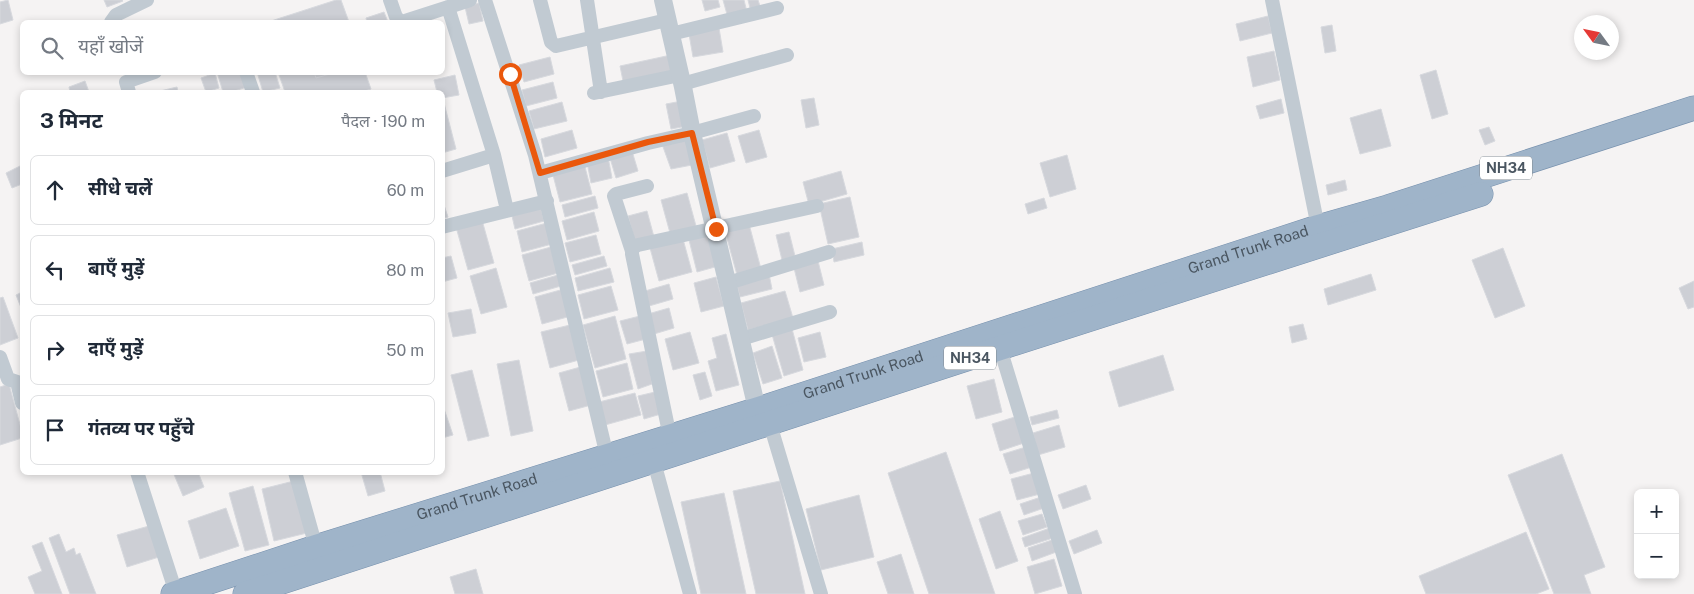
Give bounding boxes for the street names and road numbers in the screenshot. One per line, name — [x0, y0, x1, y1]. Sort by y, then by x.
road number: NH34 — [1480, 156, 1532, 180]
street label: Grand Trunk Road — [1186, 222, 1310, 277]
road number: NH34 — [944, 346, 996, 369]
street label: Grand Trunk Road — [801, 347, 925, 402]
street label: Grand Trunk Road — [414, 470, 539, 523]

